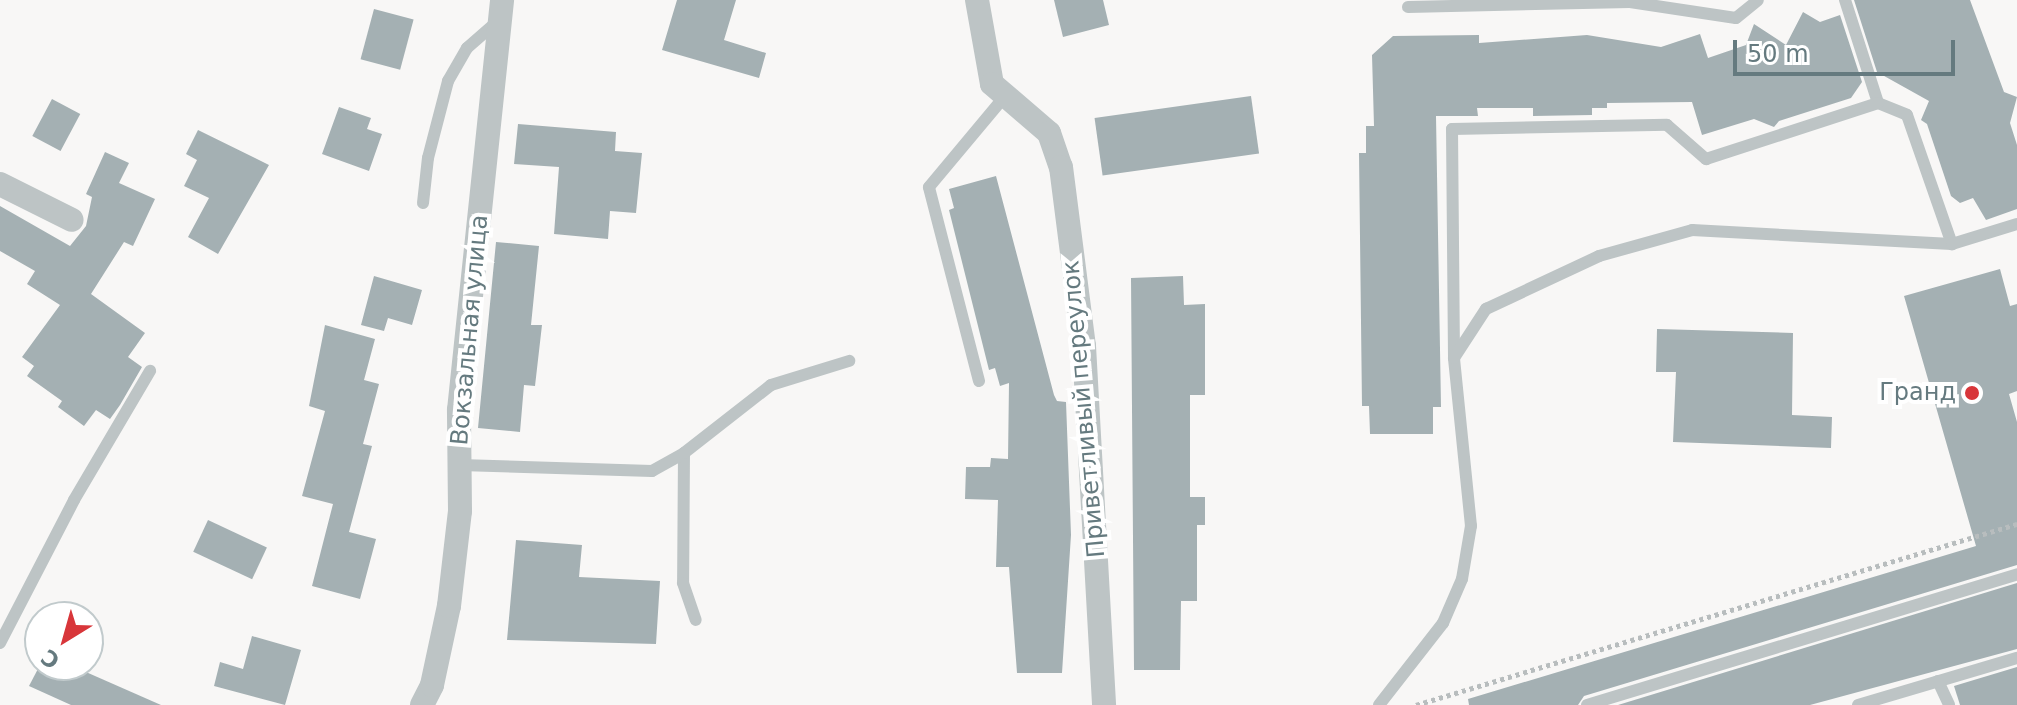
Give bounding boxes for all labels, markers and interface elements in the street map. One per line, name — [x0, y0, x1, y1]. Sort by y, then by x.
scale bar — [1737, 24, 1959, 74]
text: 50 m — [1747, 40, 1809, 68]
street label: Вокзальная улица — [446, 214, 494, 446]
street label: Приветливый переулок — [1057, 259, 1111, 559]
place label: Гранд — [1879, 379, 1956, 407]
marker: Гранд — [1963, 384, 1981, 402]
north arrow — [24, 601, 104, 681]
text: С — [36, 644, 64, 674]

